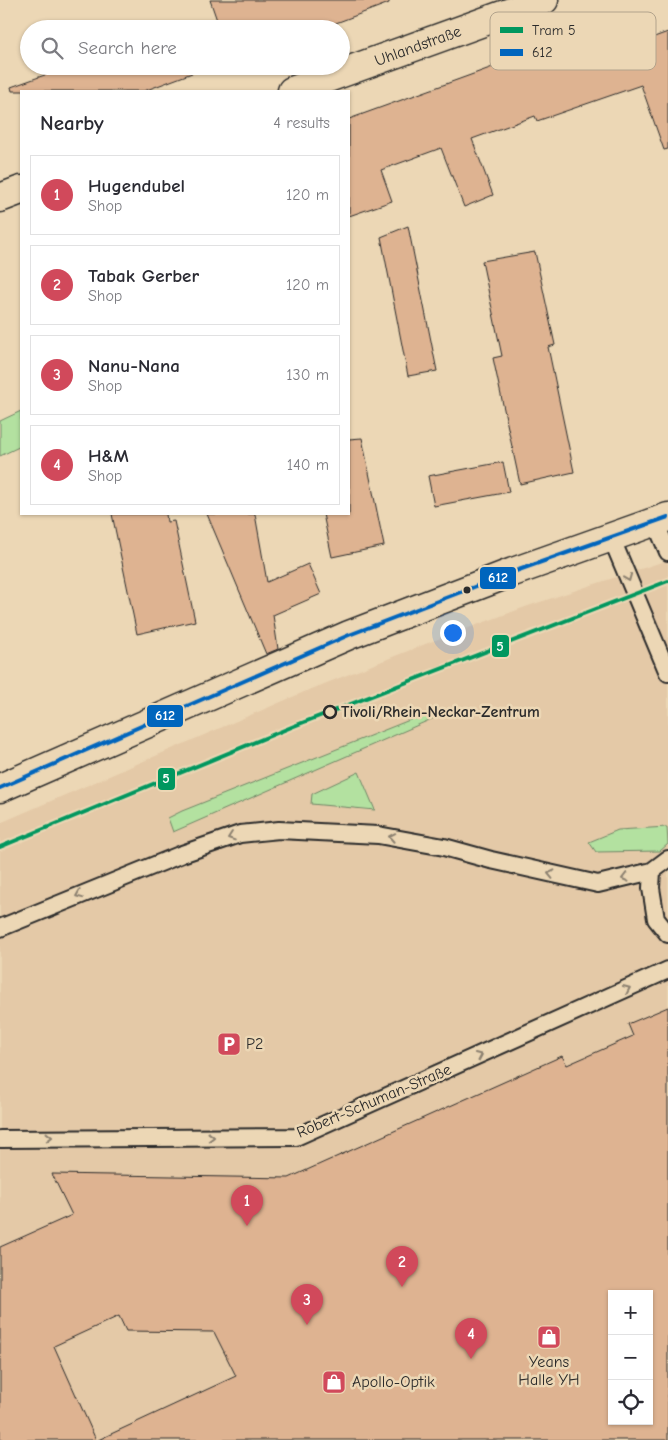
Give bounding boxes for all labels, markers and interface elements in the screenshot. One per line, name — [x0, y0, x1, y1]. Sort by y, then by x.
legend — [490, 12, 656, 70]
search box — [20, 20, 350, 75]
street label: Uhlandstraße — [372, 22, 464, 70]
text: Tram 5 — [532, 22, 576, 39]
icon: search — [38, 34, 66, 62]
text: Search here — [78, 37, 177, 59]
text: 612 — [532, 44, 552, 61]
text: Nearby — [40, 111, 104, 135]
text: 4 results — [273, 114, 330, 132]
text: Hugendubel — [88, 175, 185, 197]
text: 1 — [54, 186, 60, 204]
text: 120 m — [286, 186, 329, 204]
text: Shop — [88, 197, 122, 215]
text: Tabak Gerber — [88, 265, 199, 287]
text: 2 — [53, 276, 61, 294]
text: 120 m — [286, 276, 329, 294]
text: Shop — [88, 287, 122, 305]
text: Nanu-Nana — [88, 355, 180, 377]
text: 3 — [53, 366, 61, 384]
text: 130 m — [286, 366, 329, 384]
text: Shop — [88, 377, 122, 395]
text: H&M — [88, 445, 129, 467]
text: 4 — [53, 456, 61, 474]
text: 140 m — [287, 456, 329, 474]
text: Shop — [88, 467, 122, 485]
line badge: 612 — [479, 566, 517, 590]
text: 612 — [488, 569, 508, 586]
one-way arrow — [622, 574, 632, 582]
unlabelled marker — [462, 585, 472, 595]
your location — [440, 620, 466, 646]
line badge: 5 — [491, 634, 510, 658]
text: 5 — [496, 638, 504, 655]
place label: Tivoli/Rhein-Neckar-Zentrum — [341, 703, 540, 721]
line badge: 612 — [146, 704, 184, 728]
marker: Tivoli/Rhein-Neckar-Zentrum — [323, 705, 337, 719]
text: 612 — [155, 707, 175, 724]
line badge: 5 — [157, 767, 176, 791]
text: 5 — [162, 770, 170, 787]
one-way arrow — [227, 831, 236, 841]
one-way arrow — [388, 833, 397, 843]
one-way arrow — [546, 869, 555, 879]
one-way arrow — [620, 872, 629, 883]
one-way arrow — [76, 890, 84, 900]
one-way arrow — [622, 984, 631, 995]
parking icon: P2 — [216, 1031, 242, 1057]
place label: P2 — [246, 1035, 263, 1053]
one-way arrow — [474, 1051, 483, 1062]
street label: Robert-Schuman-Straße — [294, 1060, 454, 1142]
one-way arrow — [45, 1132, 53, 1142]
one-way arrow — [208, 1132, 215, 1142]
pin: 1 — [231, 1185, 263, 1226]
pin: 2 — [386, 1246, 418, 1287]
pin: 3 — [291, 1284, 323, 1325]
map controls — [608, 1290, 653, 1425]
button: + — [608, 1290, 653, 1335]
pin: 4 — [455, 1318, 487, 1359]
shop icon: Yeans Halle YH — [536, 1324, 562, 1350]
button: − — [608, 1335, 653, 1380]
place label: Yeans Halle YH — [518, 1353, 580, 1389]
shop icon: Apollo-Optik — [321, 1369, 347, 1395]
place label: Apollo-Optik — [352, 1373, 435, 1391]
button: locate — [608, 1380, 653, 1425]

